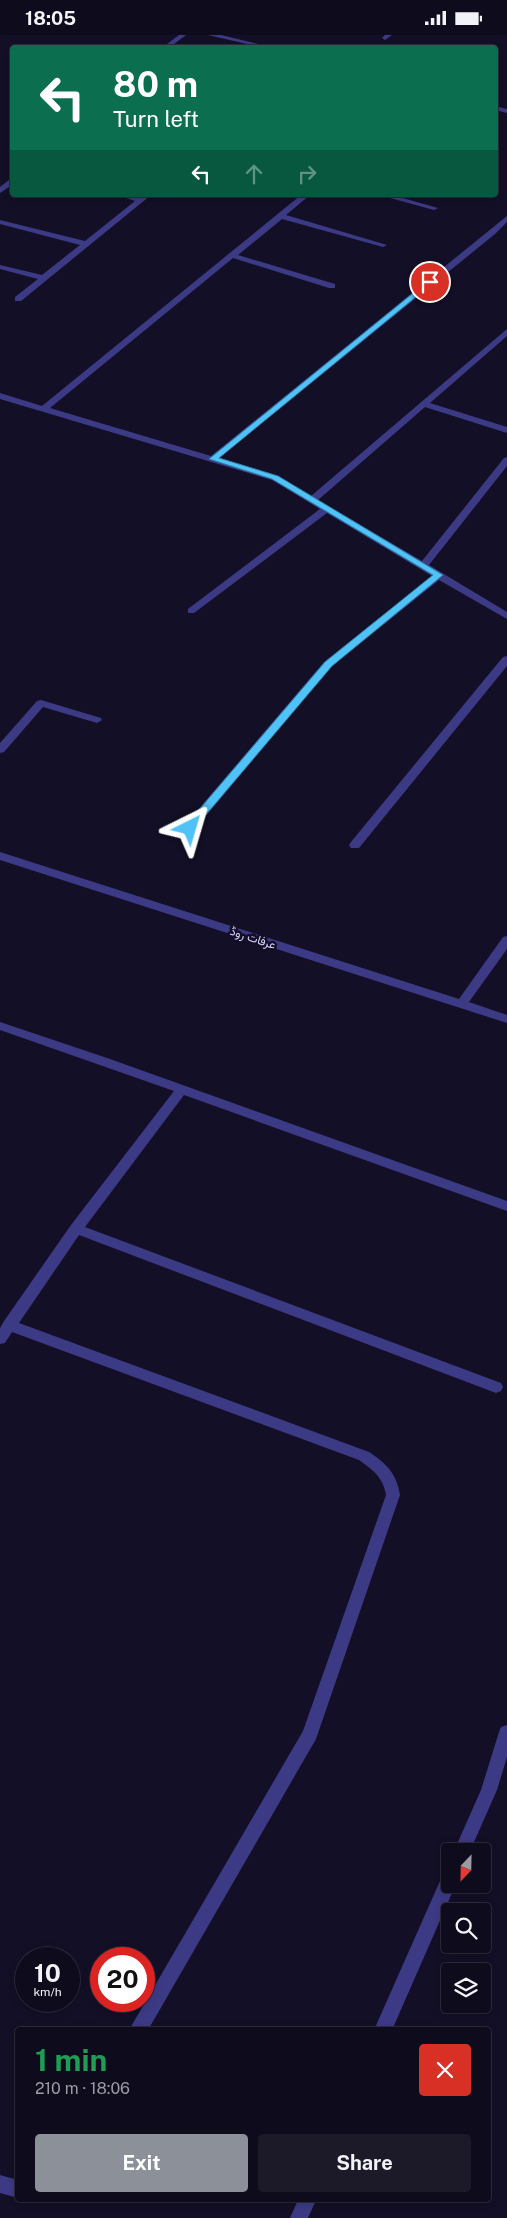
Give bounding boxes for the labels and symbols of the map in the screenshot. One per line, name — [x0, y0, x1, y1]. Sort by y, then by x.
pin — [409, 261, 451, 303]
position arrow — [163, 801, 215, 853]
street label: عرفات روڈ — [228, 924, 278, 953]
north arrow — [441, 1843, 491, 1893]
speed limit sign: 20 — [90, 1947, 155, 2012]

